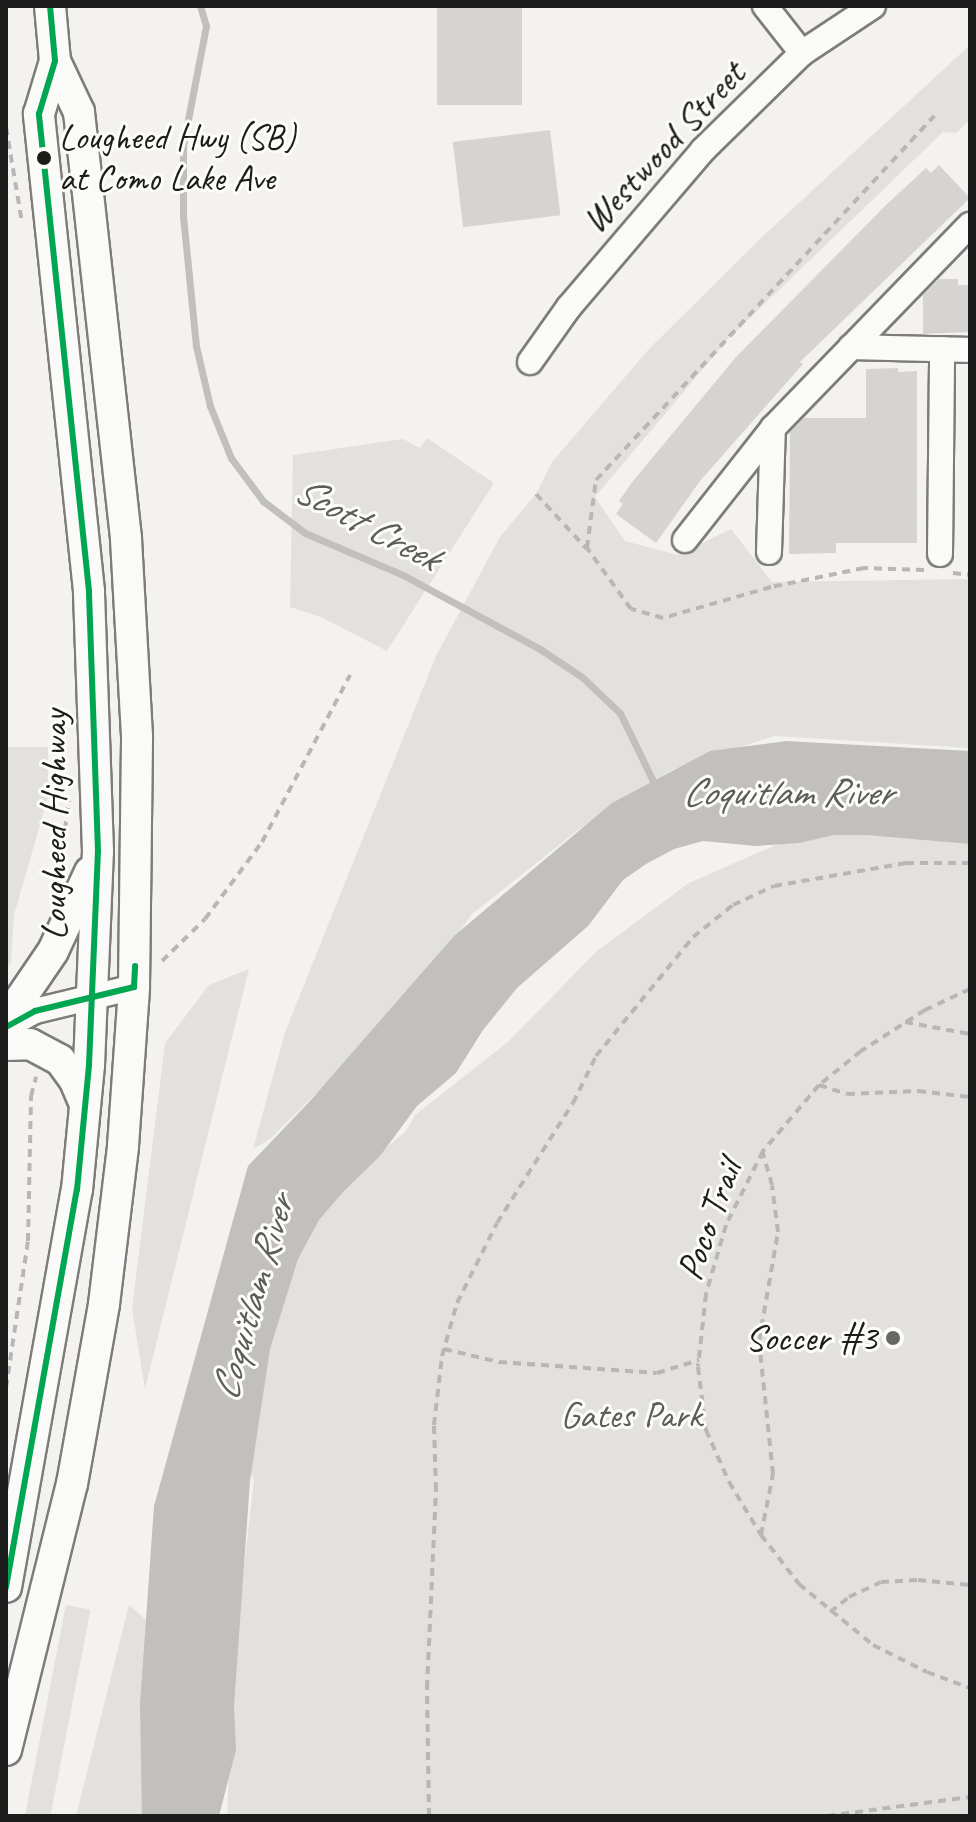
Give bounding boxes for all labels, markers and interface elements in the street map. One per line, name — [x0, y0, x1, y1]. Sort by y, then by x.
street label: Westwood Street — [572, 51, 754, 243]
place label: Lougheed Hwy (SB) at Como Lake Ave — [59, 115, 295, 200]
marker: Lougheed Hwy (SB) at Como Lake Ave — [36, 150, 52, 166]
water label: Scott Creek — [286, 465, 448, 581]
street label: Lougheed Highway — [31, 710, 77, 940]
water label: Coquitlam River — [682, 768, 892, 816]
street label: Poco Trail — [666, 1154, 752, 1286]
water label: Coquitlam River — [200, 1190, 304, 1406]
place label: Soccer #3 — [745, 1315, 877, 1361]
marker: Soccer #3 — [884, 1329, 902, 1347]
park label: Gates Park — [560, 1392, 702, 1438]

